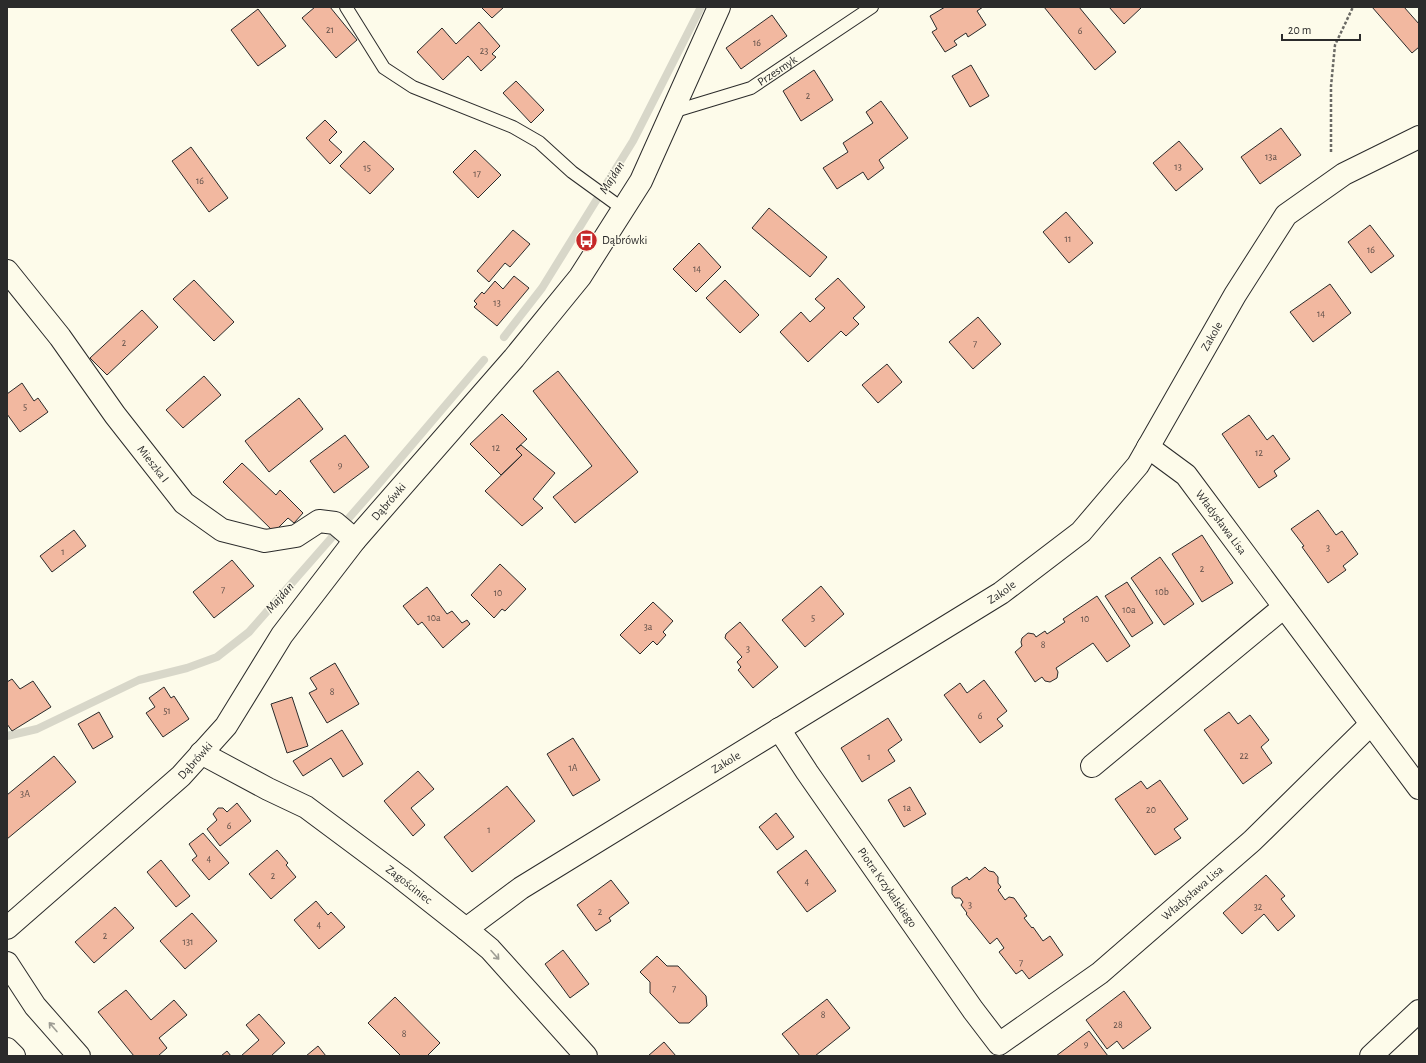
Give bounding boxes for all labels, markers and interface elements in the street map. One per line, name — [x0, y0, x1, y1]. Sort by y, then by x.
scale bar — [1282, 16, 1360, 42]
text: 20 m — [1288, 24, 1311, 36]
house number: 21 — [326, 25, 334, 35]
house number: 6 — [1078, 26, 1083, 36]
house number: 16 — [753, 38, 761, 48]
house number: 23 — [480, 46, 488, 56]
street label: Przesmyk — [755, 53, 799, 88]
house number: 2 — [806, 91, 811, 101]
house number: 13a — [1265, 152, 1277, 162]
water label: Majdan — [597, 159, 627, 196]
house number: 13 — [1174, 162, 1182, 172]
house number: 15 — [363, 163, 371, 173]
house number: 17 — [473, 169, 481, 179]
house number: 16 — [196, 176, 204, 186]
bus stop icon: Dąbrówki — [574, 227, 600, 253]
place label: Dąbrówki — [602, 234, 647, 246]
house number: 11 — [1065, 234, 1071, 244]
house number: 16 — [1367, 245, 1375, 255]
house number: 14 — [693, 264, 701, 274]
house number: 13 — [493, 298, 501, 308]
house number: 14 — [1317, 309, 1325, 319]
street label: Zakole — [1199, 319, 1225, 353]
house number: 2 — [122, 338, 127, 348]
house number: 7 — [973, 339, 977, 349]
house number: 5 — [23, 402, 27, 412]
street label: Mieszka I — [135, 443, 171, 484]
house number: 12 — [492, 443, 500, 453]
house number: 12 — [1255, 448, 1263, 458]
house number: 9 — [338, 460, 343, 470]
street label: Dąbrówki — [369, 480, 408, 523]
street label: Władysława Lisa — [1193, 488, 1249, 557]
house number: 3 — [1326, 543, 1330, 553]
house number: 1 — [61, 547, 65, 557]
house number: 2 — [1200, 564, 1205, 574]
street label: Zakole — [985, 578, 1018, 606]
water label: Majdan — [263, 580, 297, 616]
house number: 7 — [221, 585, 225, 595]
house number: 10b — [1155, 587, 1169, 597]
house number: 10 — [494, 588, 502, 598]
house number: 10a — [1122, 605, 1136, 615]
house number: 10a — [427, 613, 441, 623]
house number: 5 — [811, 613, 815, 623]
house number: 10 — [1081, 614, 1089, 624]
house number: 3a — [644, 622, 653, 632]
house number: 8 — [1041, 640, 1046, 650]
house number: 3 — [746, 644, 750, 654]
house number: 8 — [330, 687, 335, 697]
house number: 51 — [163, 706, 171, 716]
house number: 6 — [978, 711, 983, 721]
street label: Dąbrówki — [175, 740, 215, 781]
street label: Zakole — [709, 749, 742, 776]
house number: 22 — [1239, 751, 1249, 761]
house number: 1 — [867, 752, 871, 762]
house number: 1A — [568, 763, 578, 773]
house number: 3A — [20, 789, 30, 799]
house number: 1a — [903, 803, 911, 813]
house number: 20 — [1146, 805, 1156, 815]
house number: 6 — [227, 821, 232, 831]
house number: 1 — [487, 825, 491, 835]
street label: Piotra Krzykalskiego — [856, 845, 919, 930]
house number: 4 — [207, 854, 212, 864]
street label: Zagościniec — [384, 863, 435, 906]
street label: Władysława Lisa — [1159, 863, 1226, 923]
house number: 2 — [271, 871, 276, 881]
house number: 4 — [805, 877, 810, 887]
house number: 3 — [968, 900, 972, 910]
house number: 32 — [1254, 902, 1263, 912]
house number: 2 — [598, 907, 603, 917]
house number: 4 — [317, 920, 322, 930]
house number: 2 — [103, 931, 108, 941]
house number: 131 — [183, 937, 194, 947]
one-way arrow — [490, 949, 499, 960]
house number: 7 — [1019, 958, 1023, 968]
house number: 7 — [672, 984, 676, 994]
house number: 8 — [821, 1010, 826, 1020]
house number: 28 — [1113, 1020, 1123, 1030]
one-way arrow — [49, 1021, 58, 1032]
house number: 8 — [402, 1029, 407, 1039]
house number: 9 — [1084, 1039, 1089, 1049]

